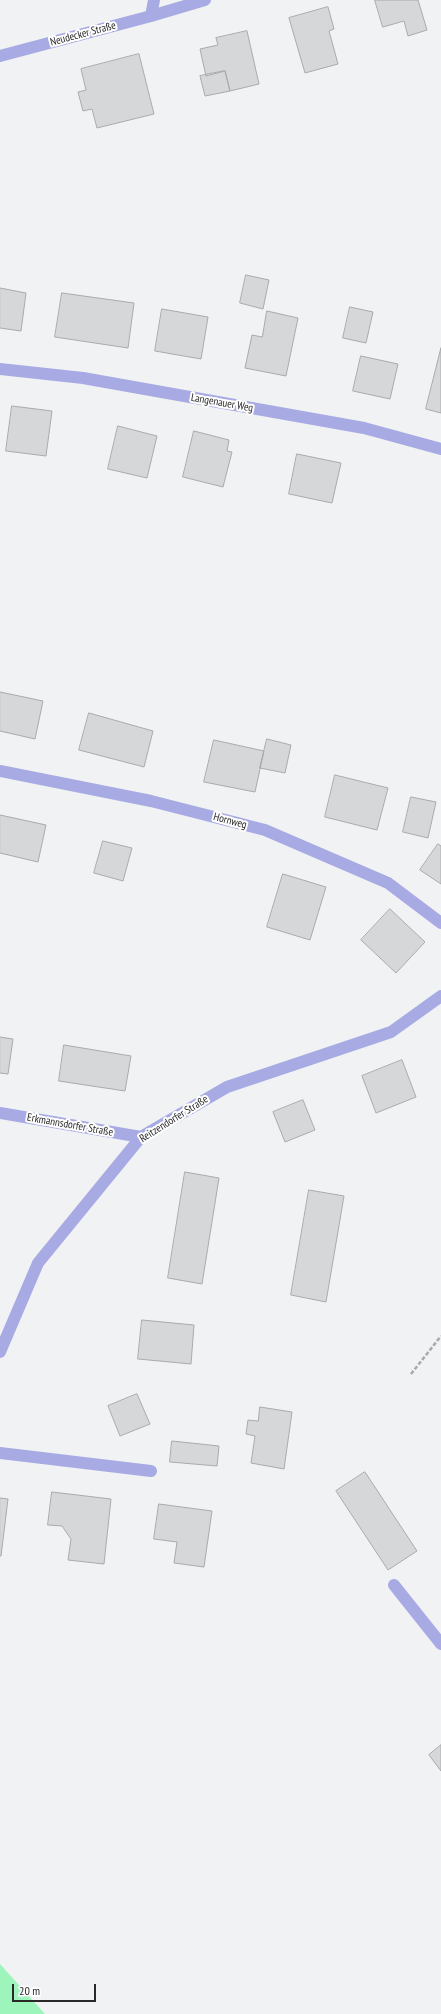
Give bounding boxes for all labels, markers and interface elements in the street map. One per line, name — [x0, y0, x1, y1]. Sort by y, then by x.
street label: Neudecker Straße — [49, 19, 117, 49]
street label: Langenauer Weg — [190, 391, 254, 415]
street label: Hornweg — [212, 810, 248, 832]
street label: Reitzendorfer Straße — [137, 1093, 211, 1145]
street label: Erkmannsdorfer Straße — [26, 1111, 114, 1139]
scale bar — [14, 1976, 98, 2002]
text: 20 m — [19, 1983, 40, 1998]

